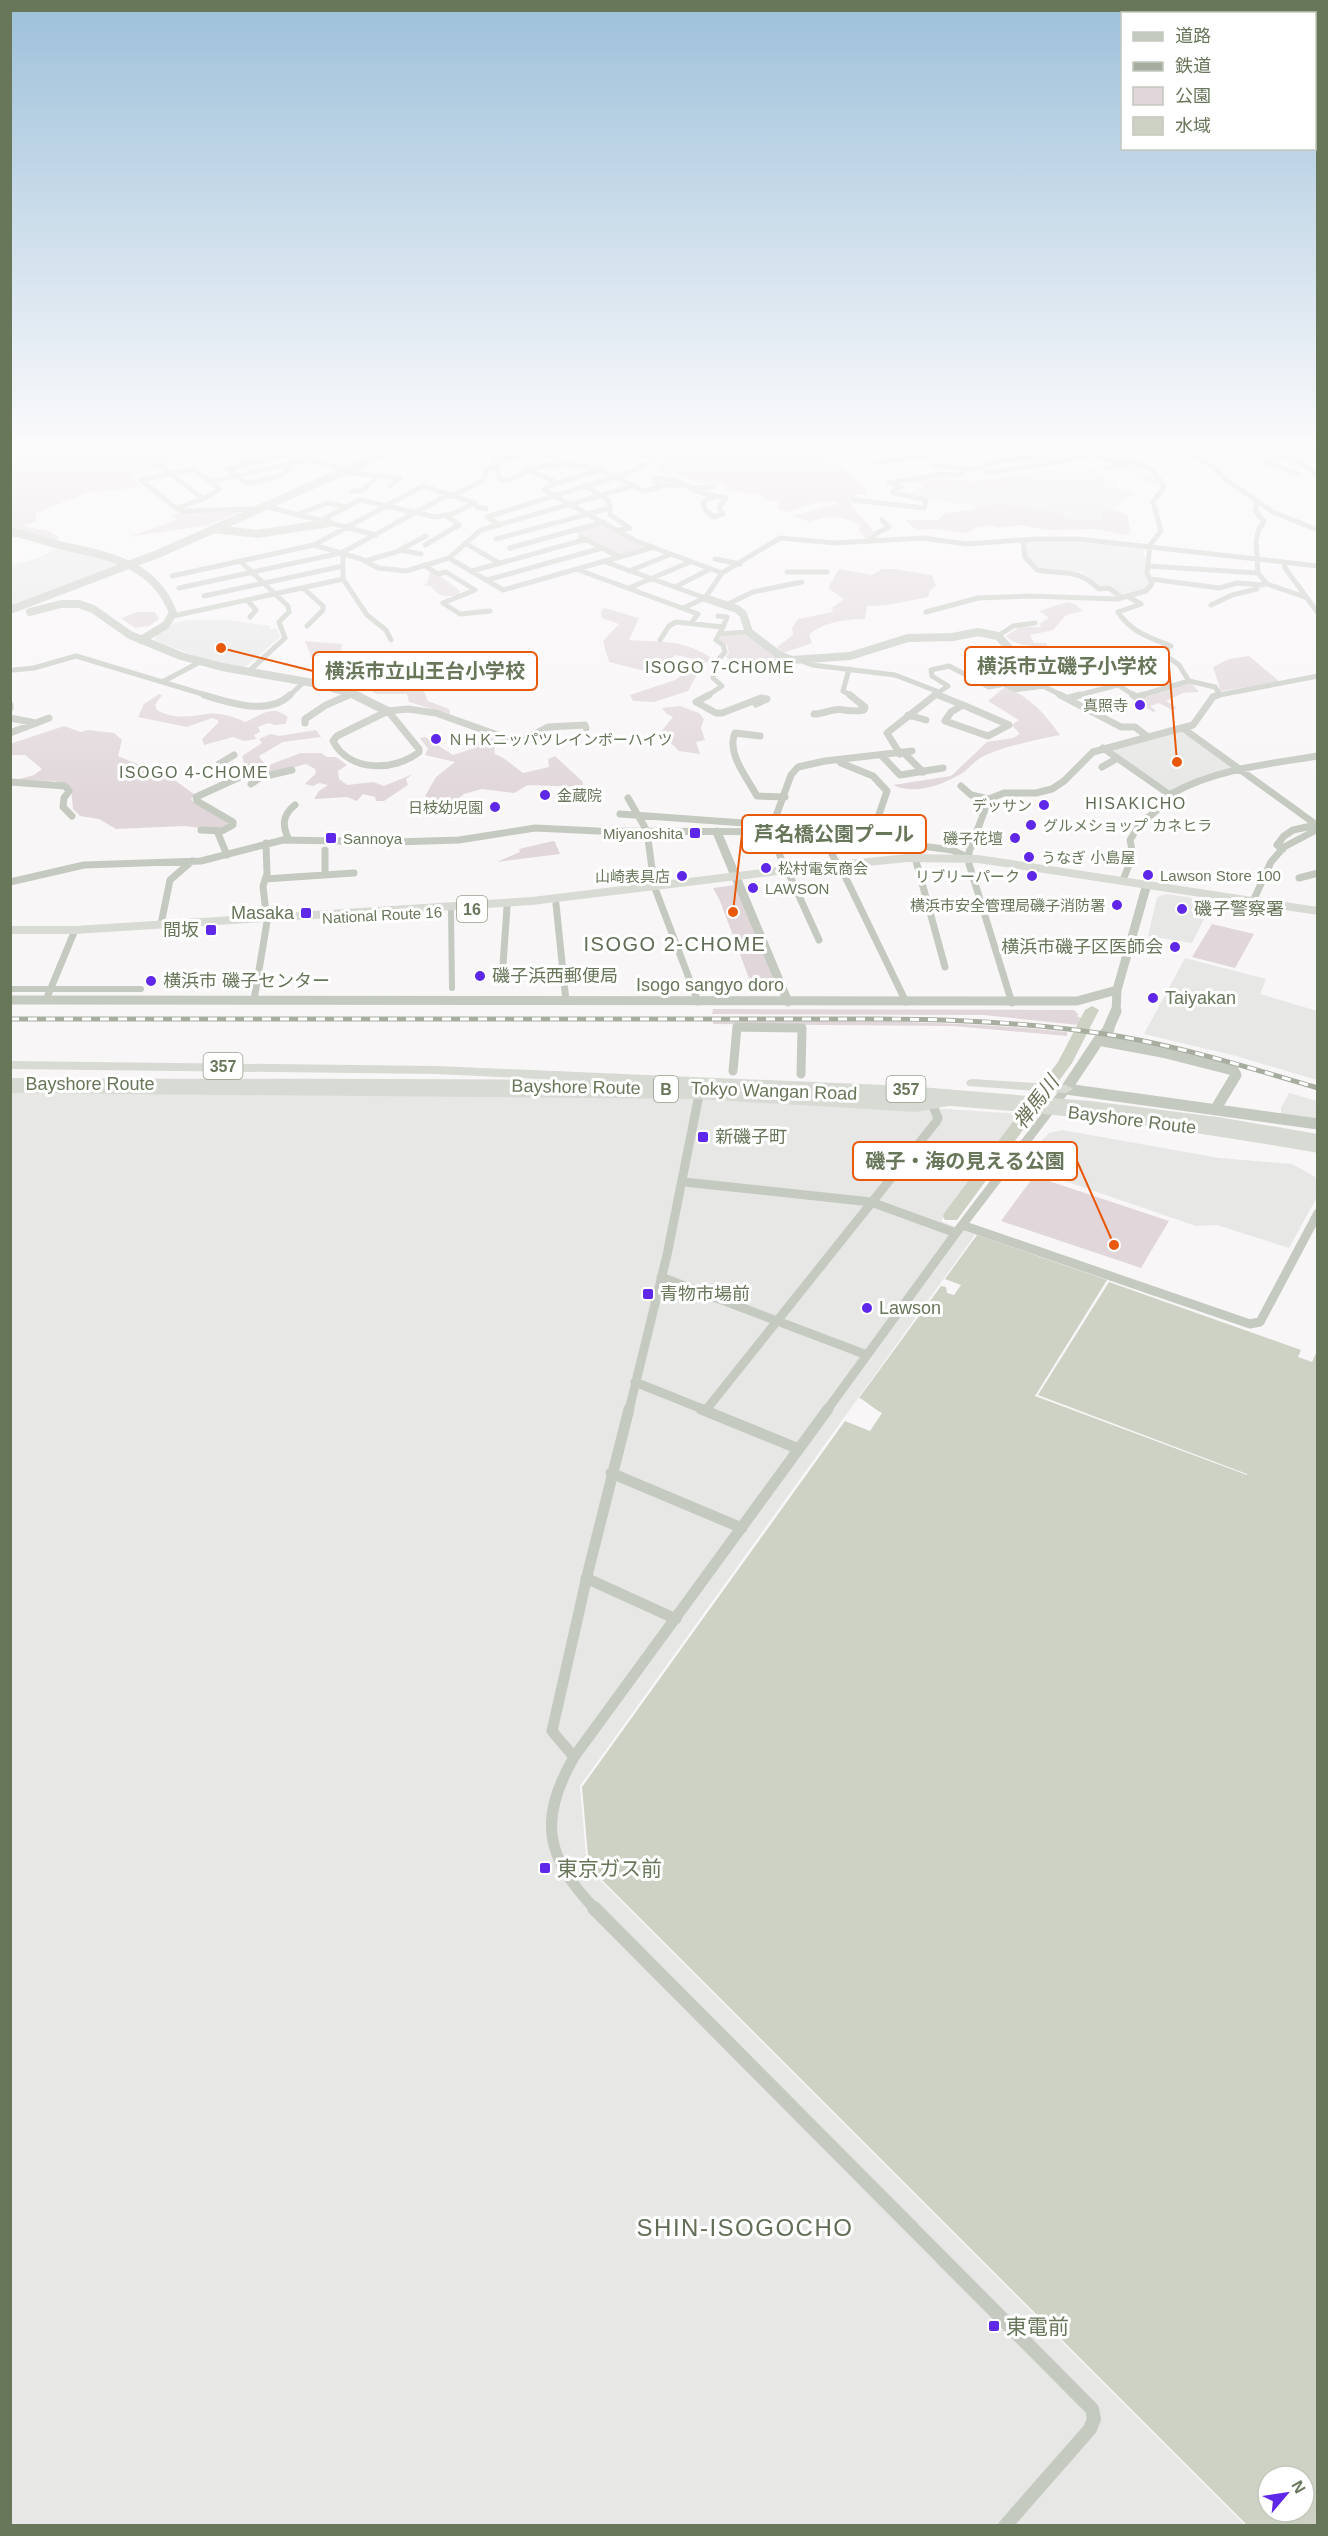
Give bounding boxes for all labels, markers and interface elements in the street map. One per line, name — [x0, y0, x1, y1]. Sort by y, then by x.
legend — [1121, 12, 1316, 150]
text: 道路 — [1175, 26, 1211, 46]
text: 鉄道 — [1175, 56, 1211, 76]
text: 公園 — [1175, 86, 1211, 106]
text: 水域 — [1175, 116, 1211, 136]
callout: 横浜市立磯子小学校 — [965, 647, 1169, 685]
callout: 横浜市立山王台小学校 — [313, 652, 537, 690]
text: 横浜市立磯子小学校 — [977, 655, 1157, 677]
district label: ISOGO 7-CHOME — [645, 659, 795, 676]
text: 横浜市立山王台小学校 — [325, 660, 525, 682]
place label: 真照寺 — [1083, 697, 1128, 714]
marker: 真照寺 — [1133, 698, 1147, 712]
place label: ＮＨＫニッパツレインボーハイツ — [448, 731, 672, 748]
marker: ＮＨＫニッパツレインボーハイツ — [429, 732, 443, 746]
district label: ISOGO 4-CHOME — [119, 764, 269, 781]
place label: 金蔵院 — [557, 787, 602, 804]
marker: 金蔵院 — [538, 788, 552, 802]
district label: HISAKICHO — [1085, 795, 1187, 812]
place label: デッサン — [972, 797, 1032, 814]
marker: デッサン — [1037, 798, 1051, 812]
place label: 日枝幼児園 — [408, 799, 483, 816]
marker: 日枝幼児園 — [488, 800, 502, 814]
callout: 芦名橋公園プール — [742, 815, 926, 853]
place label: グルメショップ カネヒラ — [1043, 817, 1212, 834]
marker: グルメショップ カネヒラ — [1024, 818, 1038, 832]
text: 芦名橋公園プール — [754, 823, 914, 845]
place label: Miyanoshita — [603, 825, 684, 842]
marker: Miyanoshita — [688, 826, 702, 840]
place label: Sannoya — [343, 830, 403, 847]
place label: 磯子花壇 — [943, 830, 1003, 847]
marker: Sannoya — [324, 831, 338, 845]
marker: 磯子花壇 — [1008, 831, 1022, 845]
place label: うなぎ 小島屋 — [1041, 849, 1135, 866]
marker: うなぎ 小島屋 — [1022, 850, 1036, 864]
place label: 松村電気商会 — [778, 860, 868, 877]
marker: 松村電気商会 — [759, 861, 773, 875]
place label: Lawson Store 100 — [1160, 867, 1281, 884]
place label: 山崎表具店 — [595, 868, 670, 885]
place label: リブリーパーク — [915, 868, 1020, 885]
marker: Lawson Store 100 — [1141, 868, 1155, 882]
marker: 山崎表具店 — [675, 869, 689, 883]
marker: リブリーパーク — [1025, 869, 1039, 883]
place label: LAWSON — [765, 880, 829, 897]
marker: LAWSON — [746, 881, 760, 895]
road number: 16 — [457, 896, 487, 922]
place label: 横浜市安全管理局磯子消防署 — [910, 897, 1105, 914]
marker: 横浜市安全管理局磯子消防署 — [1110, 898, 1124, 912]
place label: 磯子警察署 — [1194, 899, 1284, 919]
marker: 磯子警察署 — [1175, 902, 1189, 916]
place label: Masaka — [231, 903, 295, 923]
street label: National Route 16 — [322, 903, 442, 927]
marker: Masaka — [299, 906, 313, 920]
place label: 間坂 — [163, 920, 199, 940]
marker: 間坂 — [204, 923, 218, 937]
district label: ISOGO 2-CHOME — [584, 933, 766, 955]
place label: 横浜市磯子区医師会 — [1001, 937, 1163, 957]
marker: 横浜市磯子区医師会 — [1168, 940, 1182, 954]
place label: 磯子浜西郵便局 — [492, 966, 618, 986]
marker: 磯子浜西郵便局 — [473, 969, 487, 983]
place label: 横浜市 磯子センター — [163, 971, 330, 991]
marker: 横浜市 磯子センター — [144, 974, 158, 988]
street label: Isogo sangyo doro — [636, 975, 784, 995]
place label: Taiyakan — [1165, 988, 1236, 1008]
marker: Taiyakan — [1146, 991, 1160, 1005]
road number: 357 — [204, 1053, 242, 1079]
water label: 禅馬川 — [1009, 1070, 1064, 1133]
street label: Bayshore Route — [25, 1074, 155, 1094]
street label: Bayshore Route — [511, 1076, 641, 1098]
road number: B — [654, 1076, 678, 1102]
road number: 357 — [886, 1076, 926, 1102]
street label: Tokyo Wangan Road — [690, 1078, 858, 1104]
street label: Bayshore Route — [1067, 1102, 1197, 1138]
place label: 新磯子町 — [715, 1127, 787, 1147]
marker: 新磯子町 — [696, 1130, 710, 1144]
callout: 磯子・海の見える公園 — [853, 1142, 1077, 1180]
text: 磯子・海の見える公園 — [865, 1150, 1065, 1172]
place label: 青物市場前 — [660, 1284, 750, 1304]
marker: 青物市場前 — [641, 1287, 655, 1301]
place label: Lawson — [879, 1298, 941, 1318]
marker: Lawson — [860, 1301, 874, 1315]
place label: 東京ガス前 — [557, 1857, 662, 1880]
marker: 東京ガス前 — [538, 1861, 552, 1875]
district label: SHIN-ISOGOCHO — [637, 2214, 853, 2241]
place label: 東電前 — [1006, 2315, 1069, 2338]
marker: 東電前 — [987, 2319, 1001, 2333]
north arrow — [1256, 2464, 1316, 2524]
text: N — [1288, 2478, 1309, 2496]

